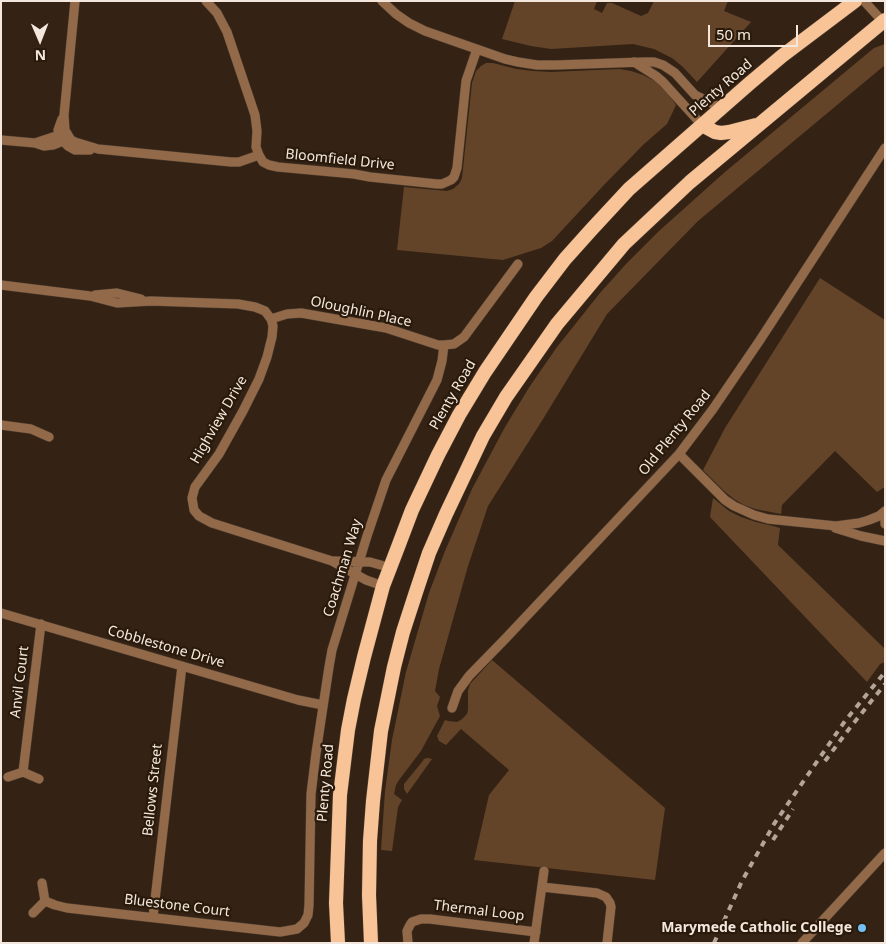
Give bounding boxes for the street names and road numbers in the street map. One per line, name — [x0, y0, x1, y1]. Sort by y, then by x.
street label: Plenty Road — [686, 56, 756, 120]
street label: Bloomfield Drive — [285, 146, 395, 174]
street label: Oloughlin Place — [309, 293, 413, 331]
street label: Plenty Road — [426, 357, 480, 433]
street label: Highview Drive — [187, 373, 251, 467]
street label: Old Plenty Road — [635, 387, 715, 479]
street label: Coachman Way — [320, 517, 366, 619]
street label: Cobblestone Drive — [105, 622, 227, 672]
street label: Anvil Court — [7, 645, 33, 719]
street label: Bellows Street — [140, 743, 166, 837]
street label: Plenty Road — [314, 743, 338, 823]
street label: Bluestone Court — [123, 891, 231, 921]
street label: Thermal Loop — [433, 897, 525, 925]

